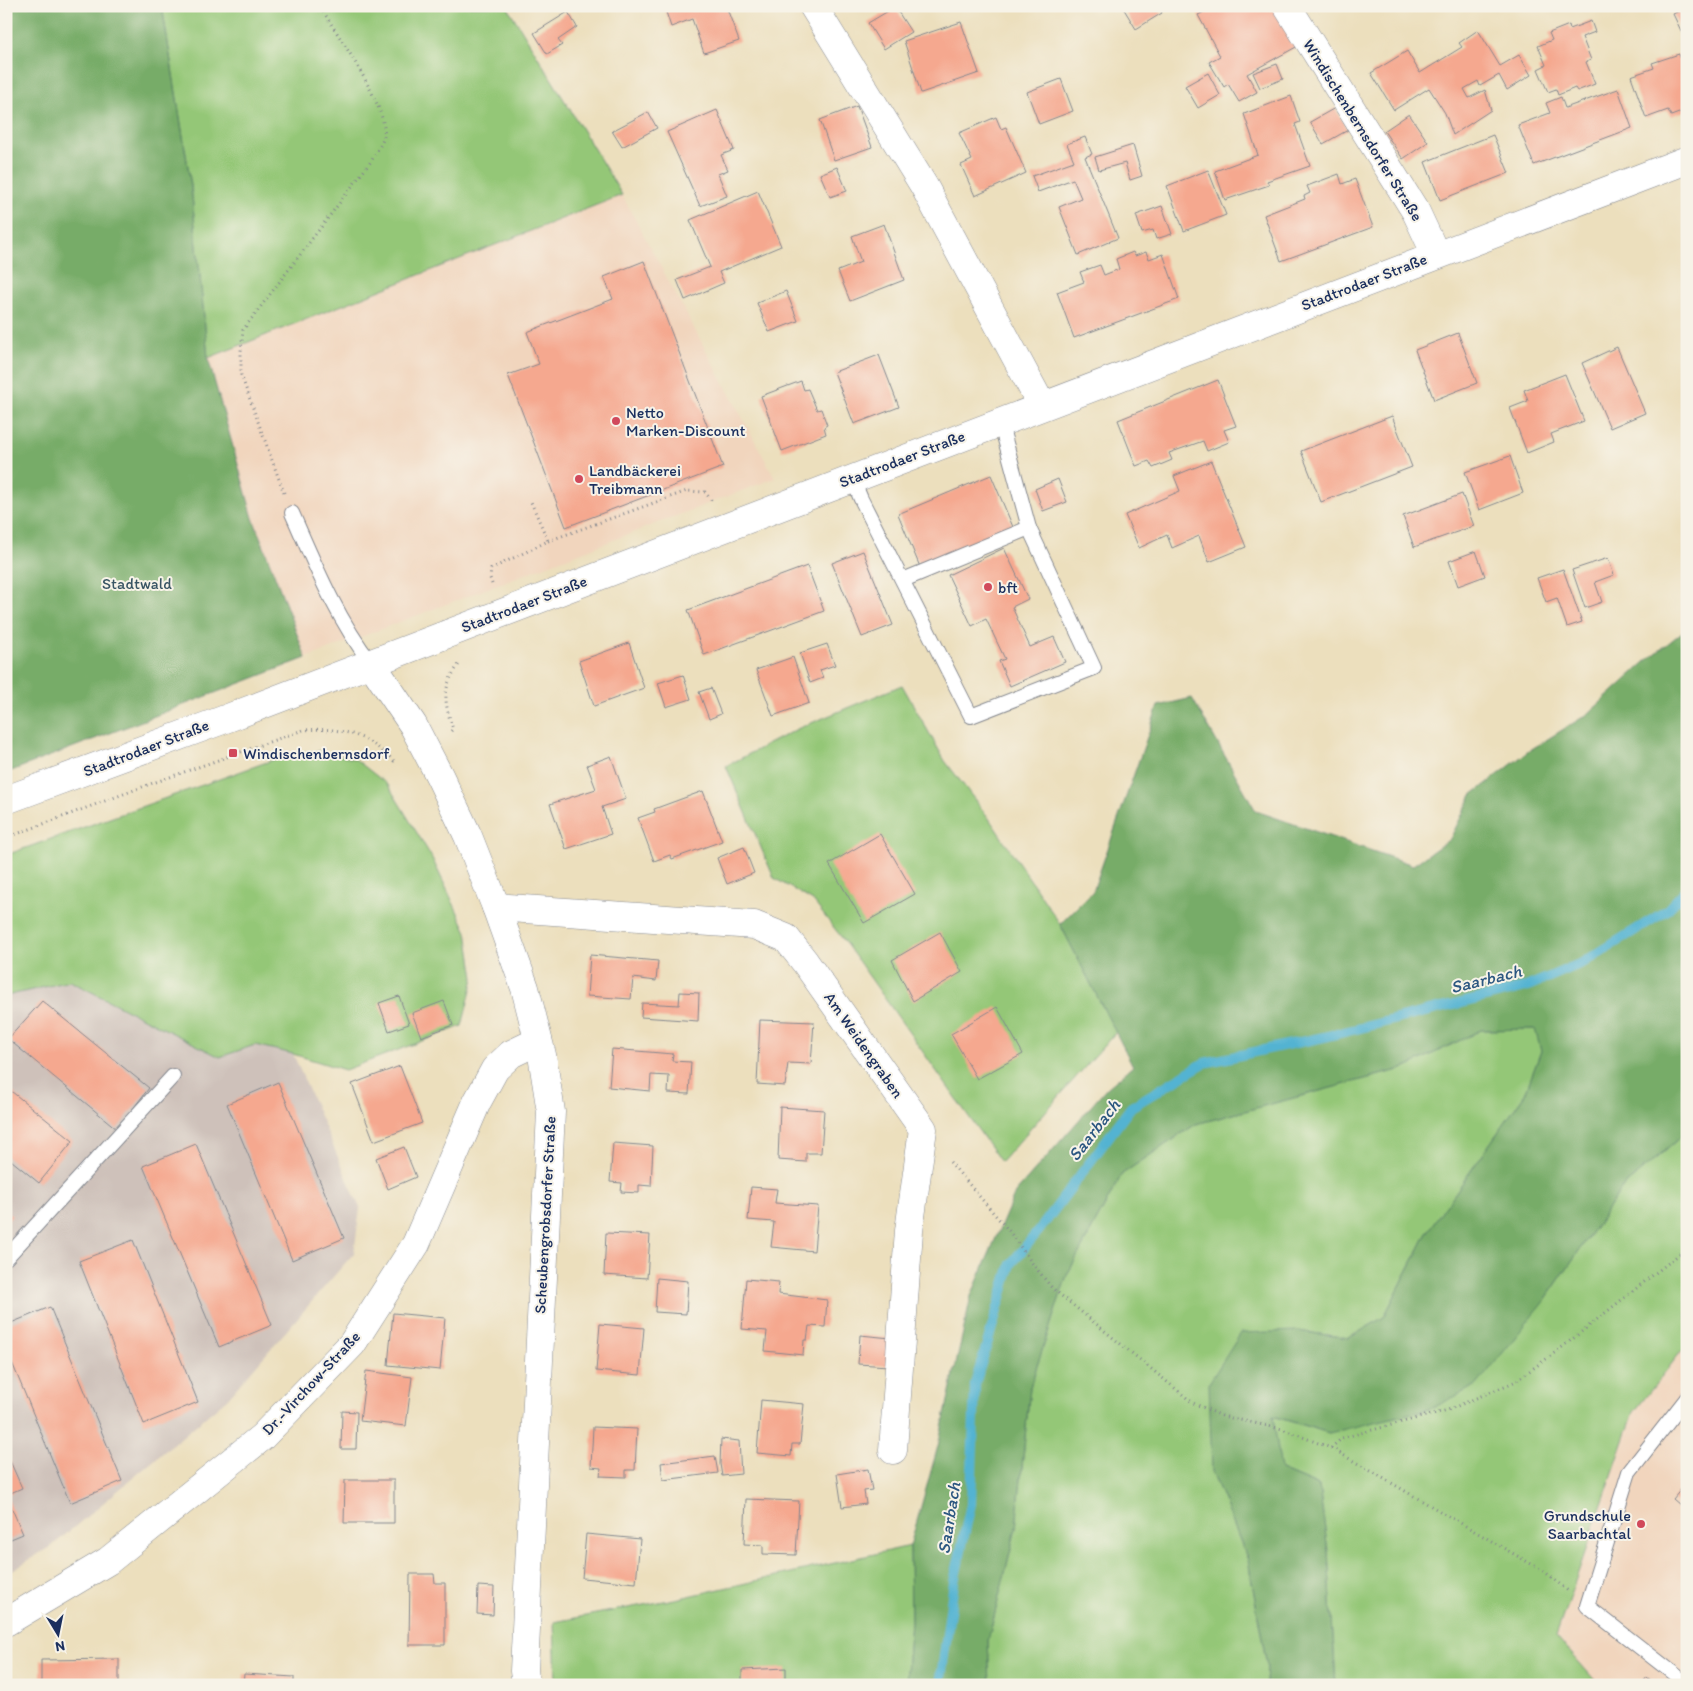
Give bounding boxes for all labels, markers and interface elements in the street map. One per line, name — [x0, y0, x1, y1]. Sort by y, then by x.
street label: Windischenbernsdorfer Straße — [1299, 36, 1427, 224]
street label: Stadtrodaer Straße — [1298, 249, 1430, 315]
place label: Netto Marken-Discount — [626, 403, 746, 440]
marker: Netto Marken-Discount — [610, 415, 622, 427]
street label: Stadtrodaer Straße — [836, 426, 968, 492]
place label: Landbäckerei Treibmann — [589, 461, 681, 498]
marker: Landbäckerei Treibmann — [573, 473, 585, 485]
street label: Stadtrodaer Straße — [458, 571, 590, 637]
park label: Stadtwald — [102, 574, 172, 593]
place label: bft — [998, 578, 1018, 597]
marker: bft — [982, 581, 994, 593]
street label: Stadtrodaer Straße — [80, 715, 212, 781]
place label: Windischenbernsdorf — [243, 744, 390, 763]
marker: Windischenbernsdorf — [227, 747, 239, 759]
water label: Saarbach — [1448, 960, 1524, 998]
street label: Am Weidengraben — [820, 988, 908, 1102]
water label: Saarbach — [1063, 1094, 1125, 1165]
street label: Scheubengrobsdorfer Straße — [530, 1116, 560, 1314]
street label: Dr.-Virchow-Straße — [258, 1327, 364, 1439]
water label: Saarbach — [932, 1480, 966, 1555]
place label: Grundschule Saarbachtal — [1544, 1506, 1631, 1543]
marker: Grundschule Saarbachtal — [1635, 1518, 1647, 1530]
north arrow — [32, 1608, 82, 1658]
text: N — [54, 1637, 66, 1656]

